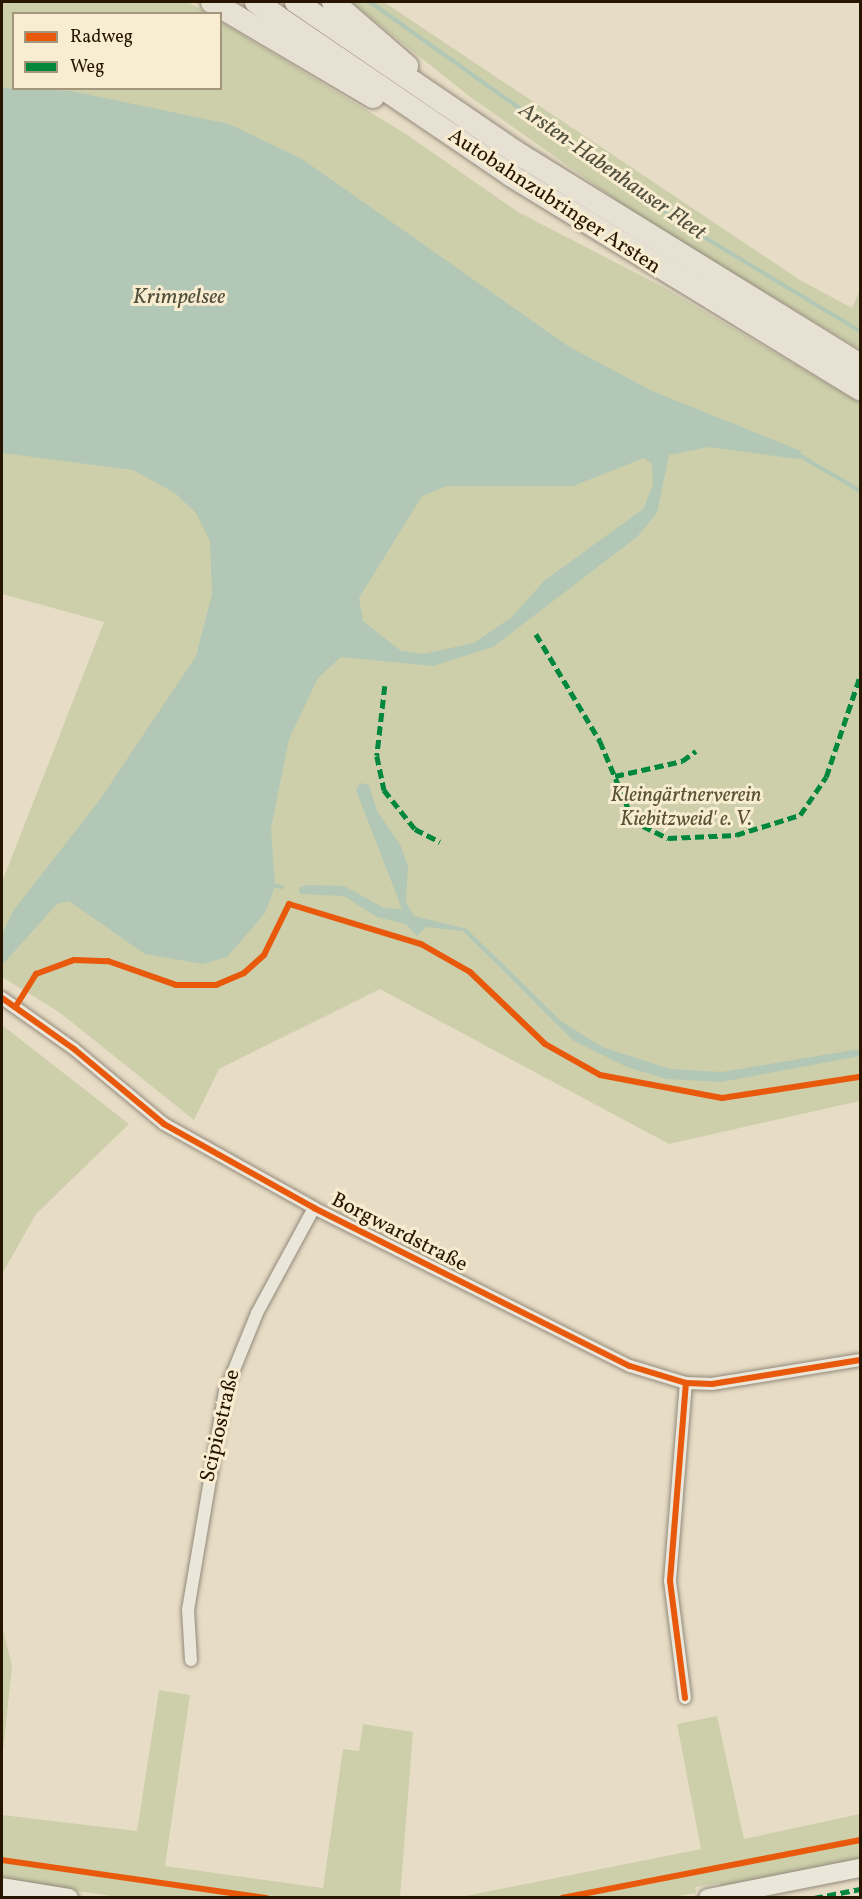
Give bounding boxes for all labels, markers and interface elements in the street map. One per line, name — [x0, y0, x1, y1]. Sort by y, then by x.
legend — [12, 12, 222, 90]
text: Radweg — [70, 25, 133, 50]
text: Weg — [70, 55, 104, 80]
water label: Arsten-Habenhauser Fleet — [514, 98, 710, 246]
street label: Autobahnzubringer Arsten — [443, 124, 665, 280]
water label: Krimpelsee — [133, 285, 225, 311]
park label: Kleingärtnerverein Kiebitzweid' e. V. — [611, 783, 761, 833]
street label: Borgwardstraße — [327, 1188, 471, 1278]
street label: Scipiostraße — [196, 1367, 246, 1485]

